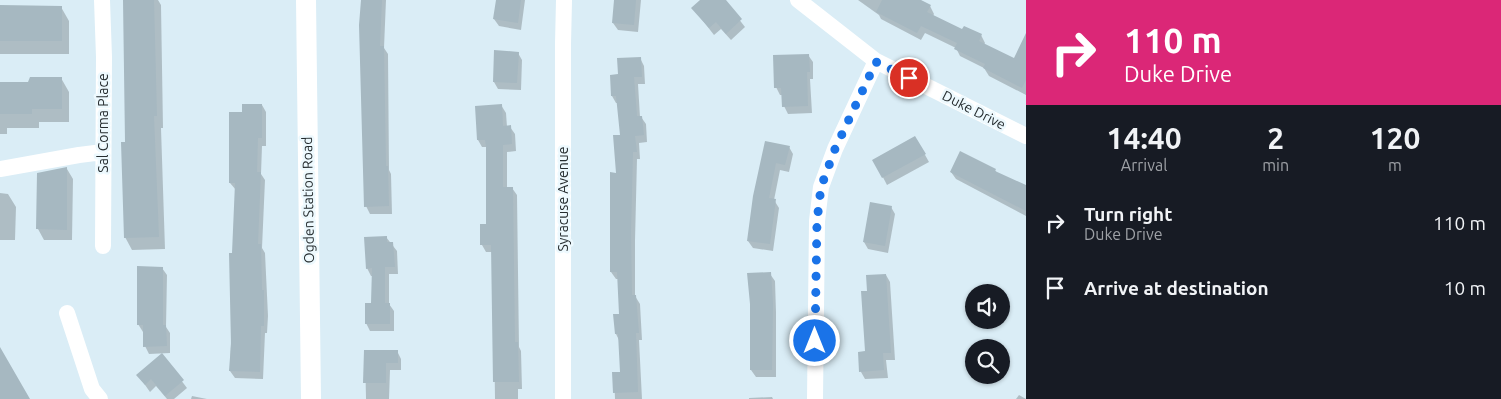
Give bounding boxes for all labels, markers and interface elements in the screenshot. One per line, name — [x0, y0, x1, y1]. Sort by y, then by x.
icon: right — [1041, 20, 1106, 85]
text: 110 m — [1124, 20, 1222, 60]
pin — [888, 57, 930, 99]
text: Duke Drive — [1124, 61, 1232, 86]
icon: arrive — [895, 64, 923, 92]
street label: Sal Corma Place — [95, 73, 111, 173]
street label: Duke Drive — [940, 87, 1008, 133]
text: 14:40 — [1107, 121, 1182, 155]
text: 2 — [1267, 121, 1284, 155]
text: 120 — [1370, 121, 1420, 155]
street label: Ogden Station Road — [299, 137, 317, 263]
street label: Syracuse Avenue — [555, 146, 571, 252]
text: Arrival — [1121, 156, 1167, 174]
text: min — [1262, 156, 1289, 174]
text: m — [1388, 156, 1402, 174]
text: Turn right — [1084, 203, 1172, 225]
icon: right — [1041, 209, 1069, 237]
text: 110 m — [1433, 212, 1486, 234]
text: Duke Drive — [1084, 225, 1163, 243]
icon: arrive — [1041, 274, 1069, 302]
text: Arrive at destination — [1084, 277, 1269, 299]
text: 10 m — [1444, 277, 1486, 299]
map controls — [965, 284, 1010, 384]
button: sound — [965, 284, 1010, 329]
position arrow — [788, 314, 840, 366]
button: search — [965, 339, 1010, 384]

